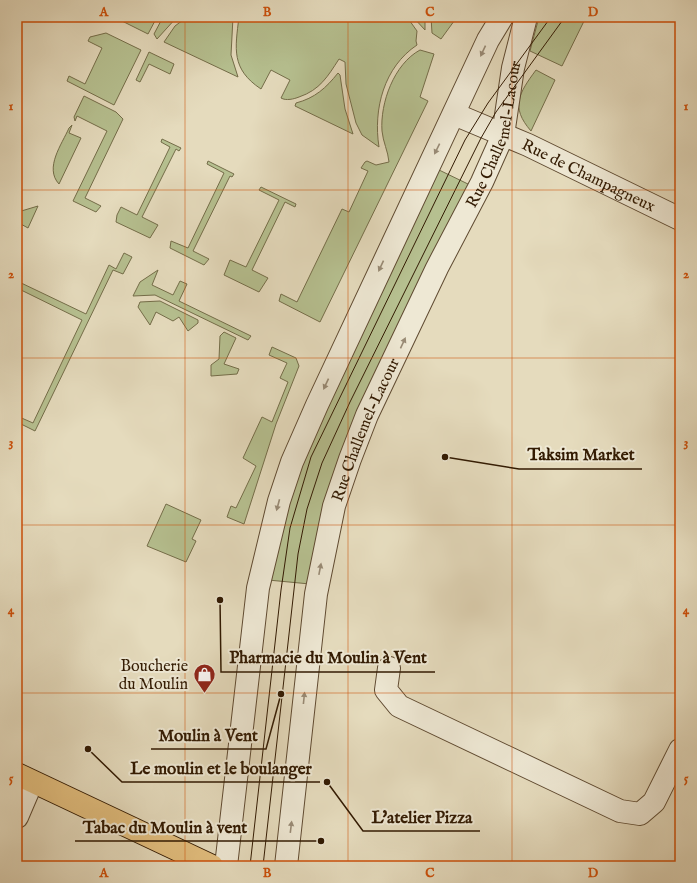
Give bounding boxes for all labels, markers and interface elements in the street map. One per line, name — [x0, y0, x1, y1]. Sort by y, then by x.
text: A — [99, 4, 110, 21]
text: B — [263, 4, 272, 21]
text: C — [425, 4, 435, 21]
text: D — [588, 4, 599, 21]
one-way arrow — [480, 46, 486, 57]
street label: Rue Challemel-Lacour — [462, 59, 526, 211]
text: 1 — [9, 98, 14, 115]
text: 1 — [684, 98, 689, 115]
street label: Rue de Champagneux — [518, 135, 658, 218]
one-way arrow — [434, 143, 440, 155]
one-way arrow — [378, 261, 384, 272]
text: 2 — [8, 266, 14, 283]
text: 2 — [683, 266, 689, 283]
one-way arrow — [400, 337, 406, 348]
street label: Rue Challemel-Lacour — [328, 355, 405, 504]
one-way arrow — [323, 379, 329, 390]
text: 3 — [9, 434, 14, 451]
text: 3 — [684, 434, 689, 451]
callout: Taksim Market — [519, 440, 642, 469]
text: Taksim Market — [526, 445, 635, 466]
one-way arrow — [275, 499, 281, 511]
one-way arrow — [317, 563, 323, 575]
text: 4 — [8, 602, 15, 619]
text: 4 — [683, 602, 690, 619]
callout: Pharmacie du Moulin à Vent — [221, 643, 435, 672]
text: Pharmacie du Moulin à Vent — [229, 648, 427, 669]
place label: Boucherie du Moulin — [119, 657, 188, 695]
shop icon: Boucherie du Moulin — [191, 661, 217, 694]
one-way arrow — [301, 692, 307, 704]
callout: Moulin à Vent — [151, 720, 266, 749]
text: Moulin à Vent — [158, 726, 258, 747]
callout: Le moulin et le boulanger — [122, 753, 320, 782]
text: Le moulin et le boulanger — [130, 759, 312, 780]
text: 5 — [9, 770, 14, 787]
text: 5 — [684, 770, 689, 787]
callout: L'atelier Pizza — [363, 802, 480, 831]
text: L'atelier Pizza — [372, 808, 473, 829]
callout: Tabac du Moulin à vent — [75, 812, 255, 841]
text: Tabac du Moulin à vent — [82, 818, 247, 839]
one-way arrow — [288, 821, 294, 833]
text: A — [99, 865, 110, 882]
text: B — [263, 865, 272, 882]
text: C — [425, 865, 435, 882]
text: D — [588, 865, 599, 882]

